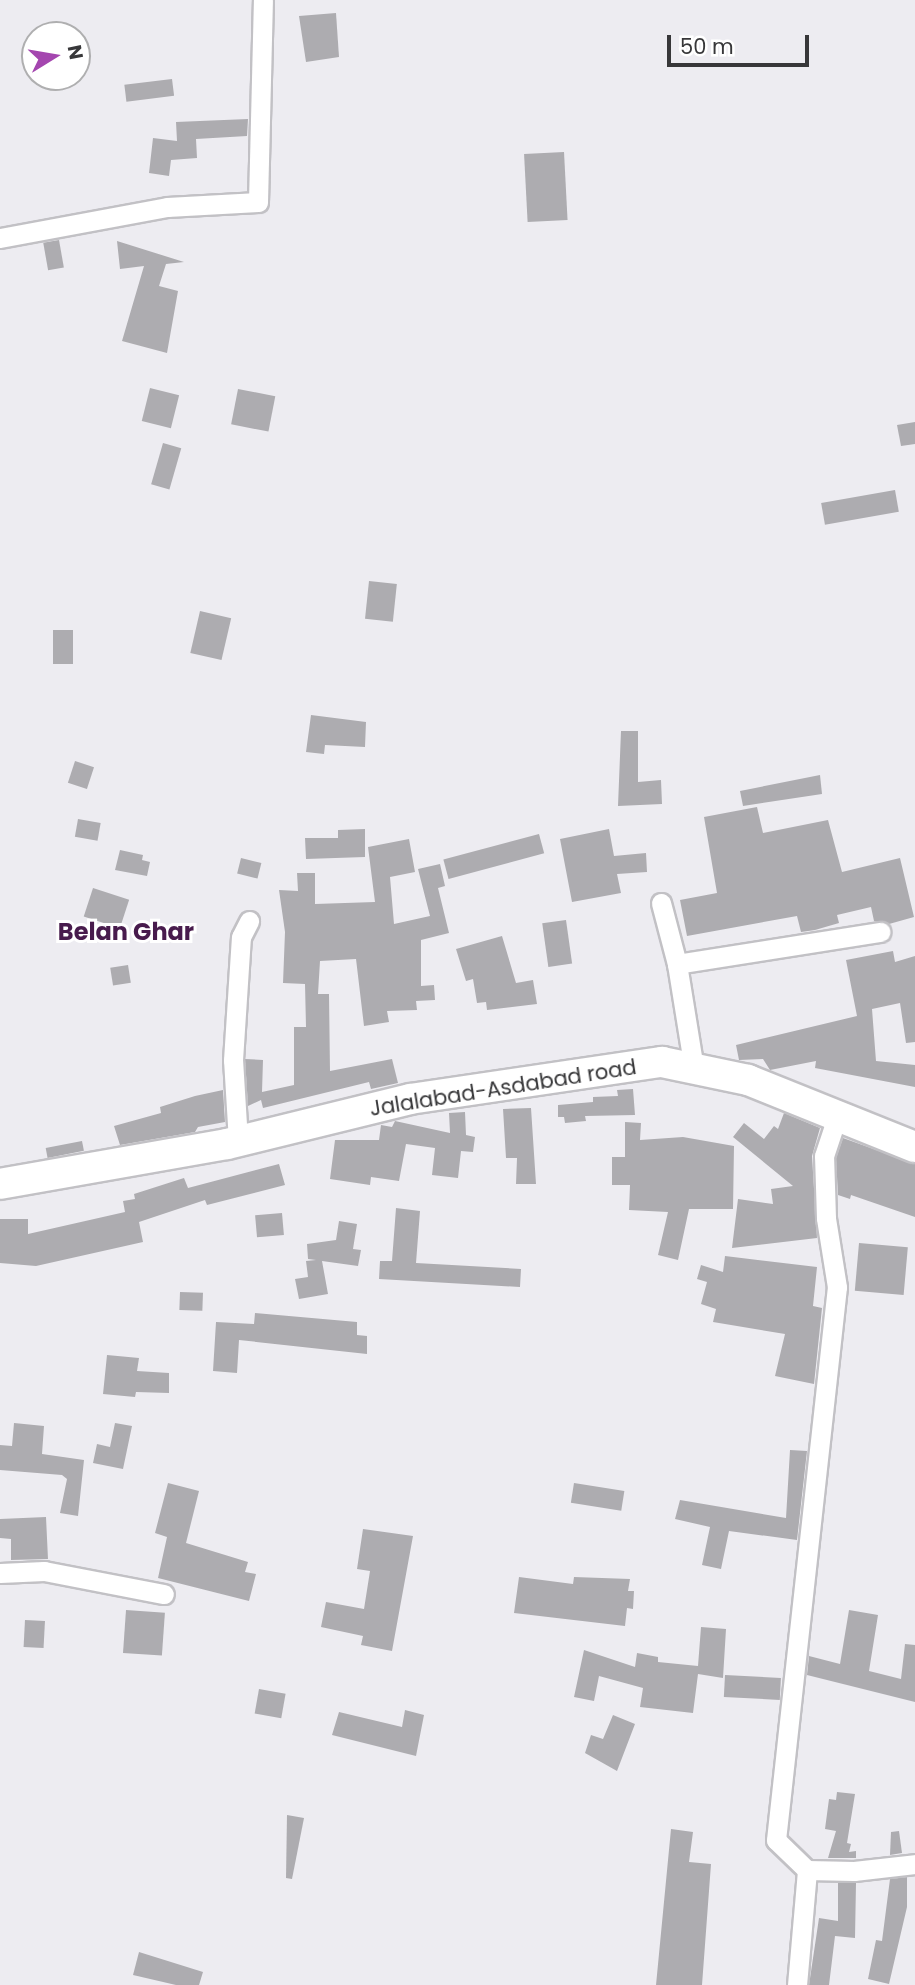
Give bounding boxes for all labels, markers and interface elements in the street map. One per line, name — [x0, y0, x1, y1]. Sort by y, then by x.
north arrow — [21, 21, 91, 91]
scale bar — [670, 21, 812, 65]
text: 50 m — [680, 32, 734, 61]
text: N — [61, 43, 90, 62]
district label: Belan Ghar — [58, 918, 194, 946]
street label: Jalalabad-Asdabad road — [368, 1054, 638, 1122]

